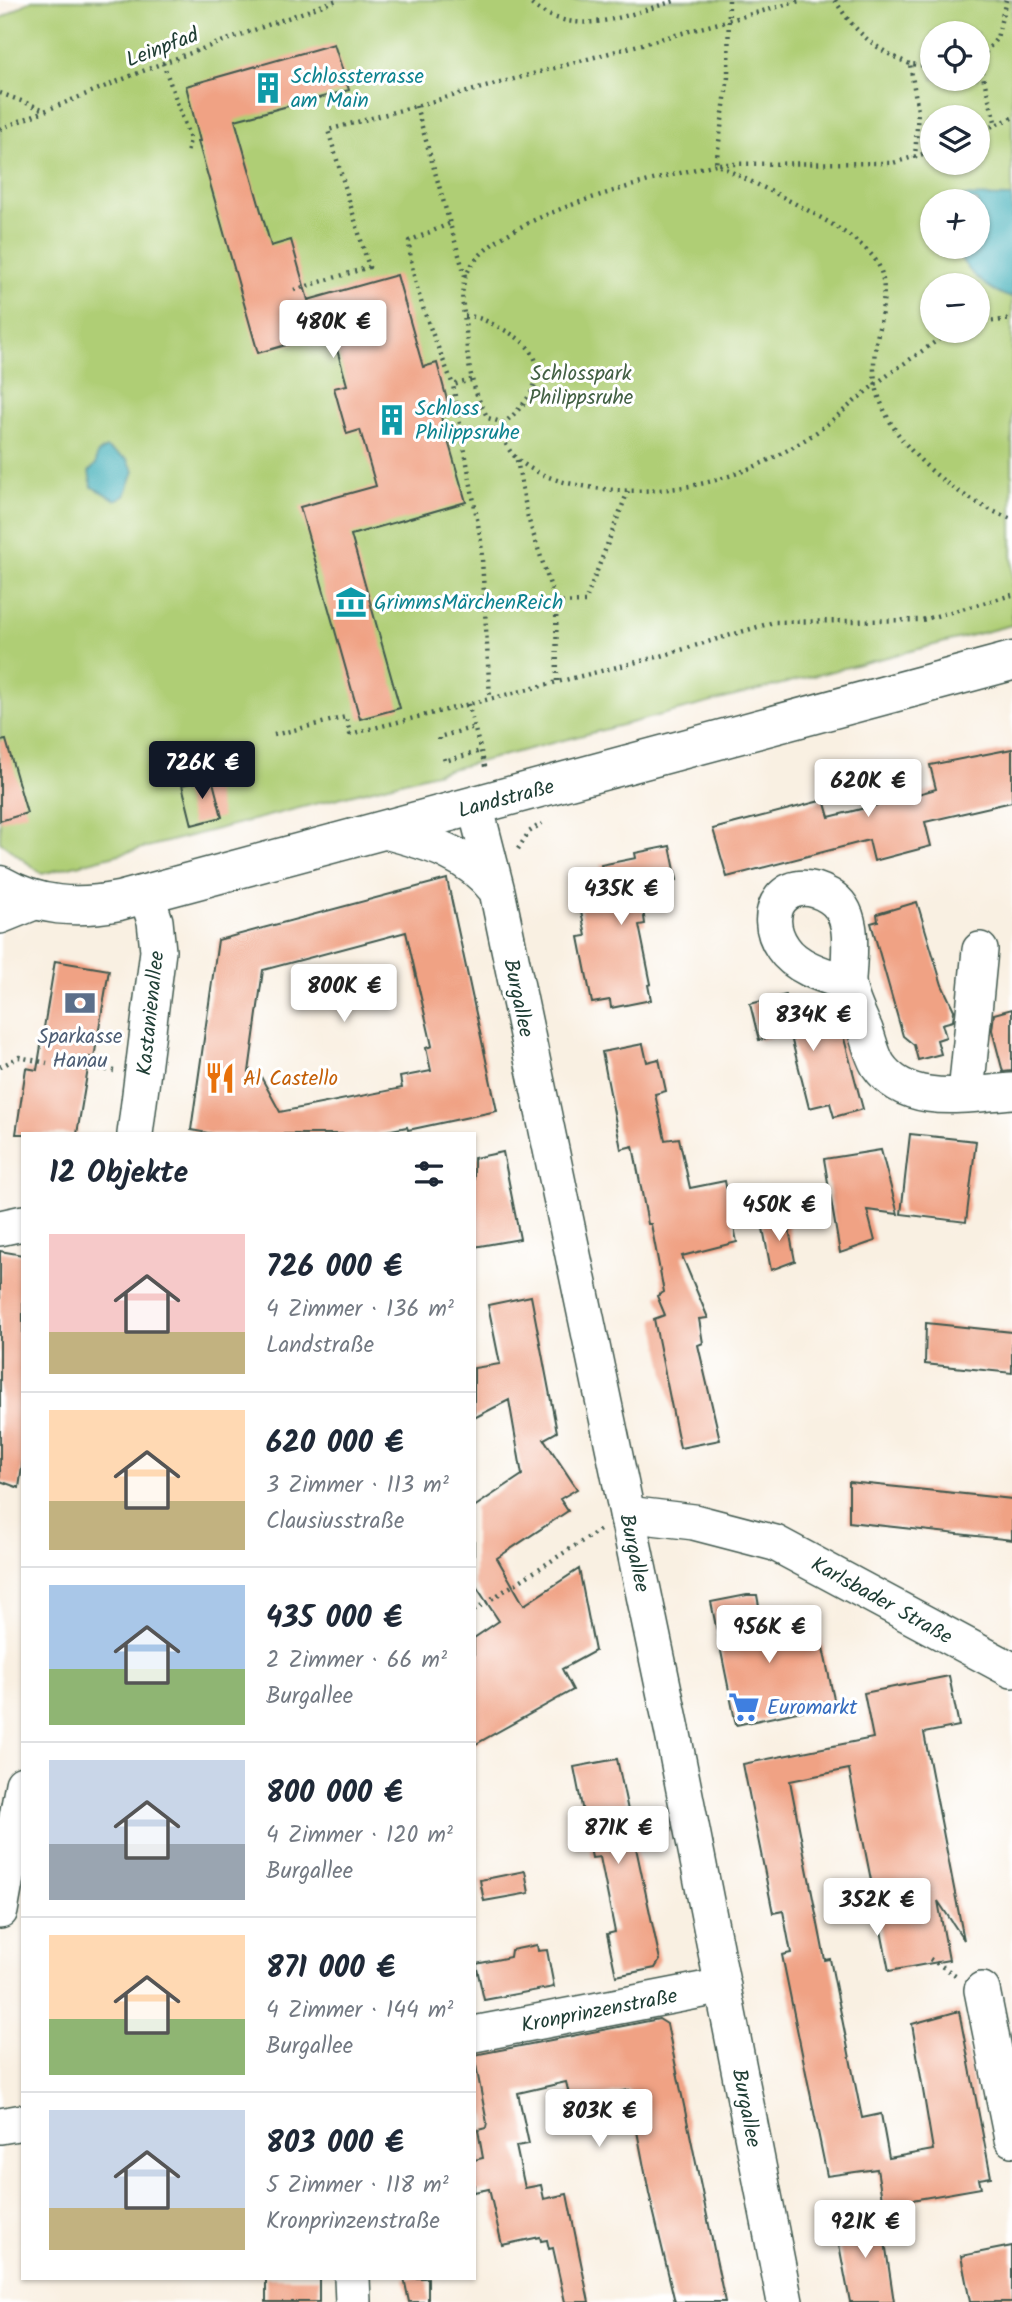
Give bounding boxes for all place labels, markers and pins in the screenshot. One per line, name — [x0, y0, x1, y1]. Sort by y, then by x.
place label: Schlossterrasse am Main — [291, 61, 425, 118]
building icon: Schlossterrasse am Main — [251, 71, 285, 105]
pin: 480K € — [276, 300, 390, 360]
place label: Schloss Philippsruhe — [415, 393, 520, 450]
building icon: Schloss Philippsruhe — [375, 403, 409, 437]
museum icon: GrimmsMärchenReich — [334, 585, 368, 619]
place label: GrimmsMärchenReich — [374, 587, 563, 620]
pin: 726K € — [145, 742, 259, 801]
pin: 620K € — [811, 760, 925, 819]
pin: 435K € — [564, 867, 678, 927]
pin: 800K € — [287, 964, 401, 1024]
bank icon: Sparkasse Hanau — [63, 986, 97, 1020]
pin: 834K € — [756, 993, 870, 1053]
place label: Sparkasse Hanau — [37, 1021, 123, 1078]
restaurant icon: Al Castello — [203, 1061, 237, 1095]
place label: Al Castello — [243, 1063, 338, 1096]
pin: 450K € — [722, 1184, 836, 1243]
pin: 956K € — [712, 1606, 826, 1665]
supermarket icon: Euromarkt — [727, 1690, 761, 1724]
place label: Euromarkt — [767, 1692, 858, 1725]
pin: 871K € — [561, 1806, 675, 1866]
pin: 352K € — [820, 1878, 934, 1938]
pin: 803K € — [542, 2090, 656, 2149]
pin: 921K € — [808, 2200, 922, 2260]

